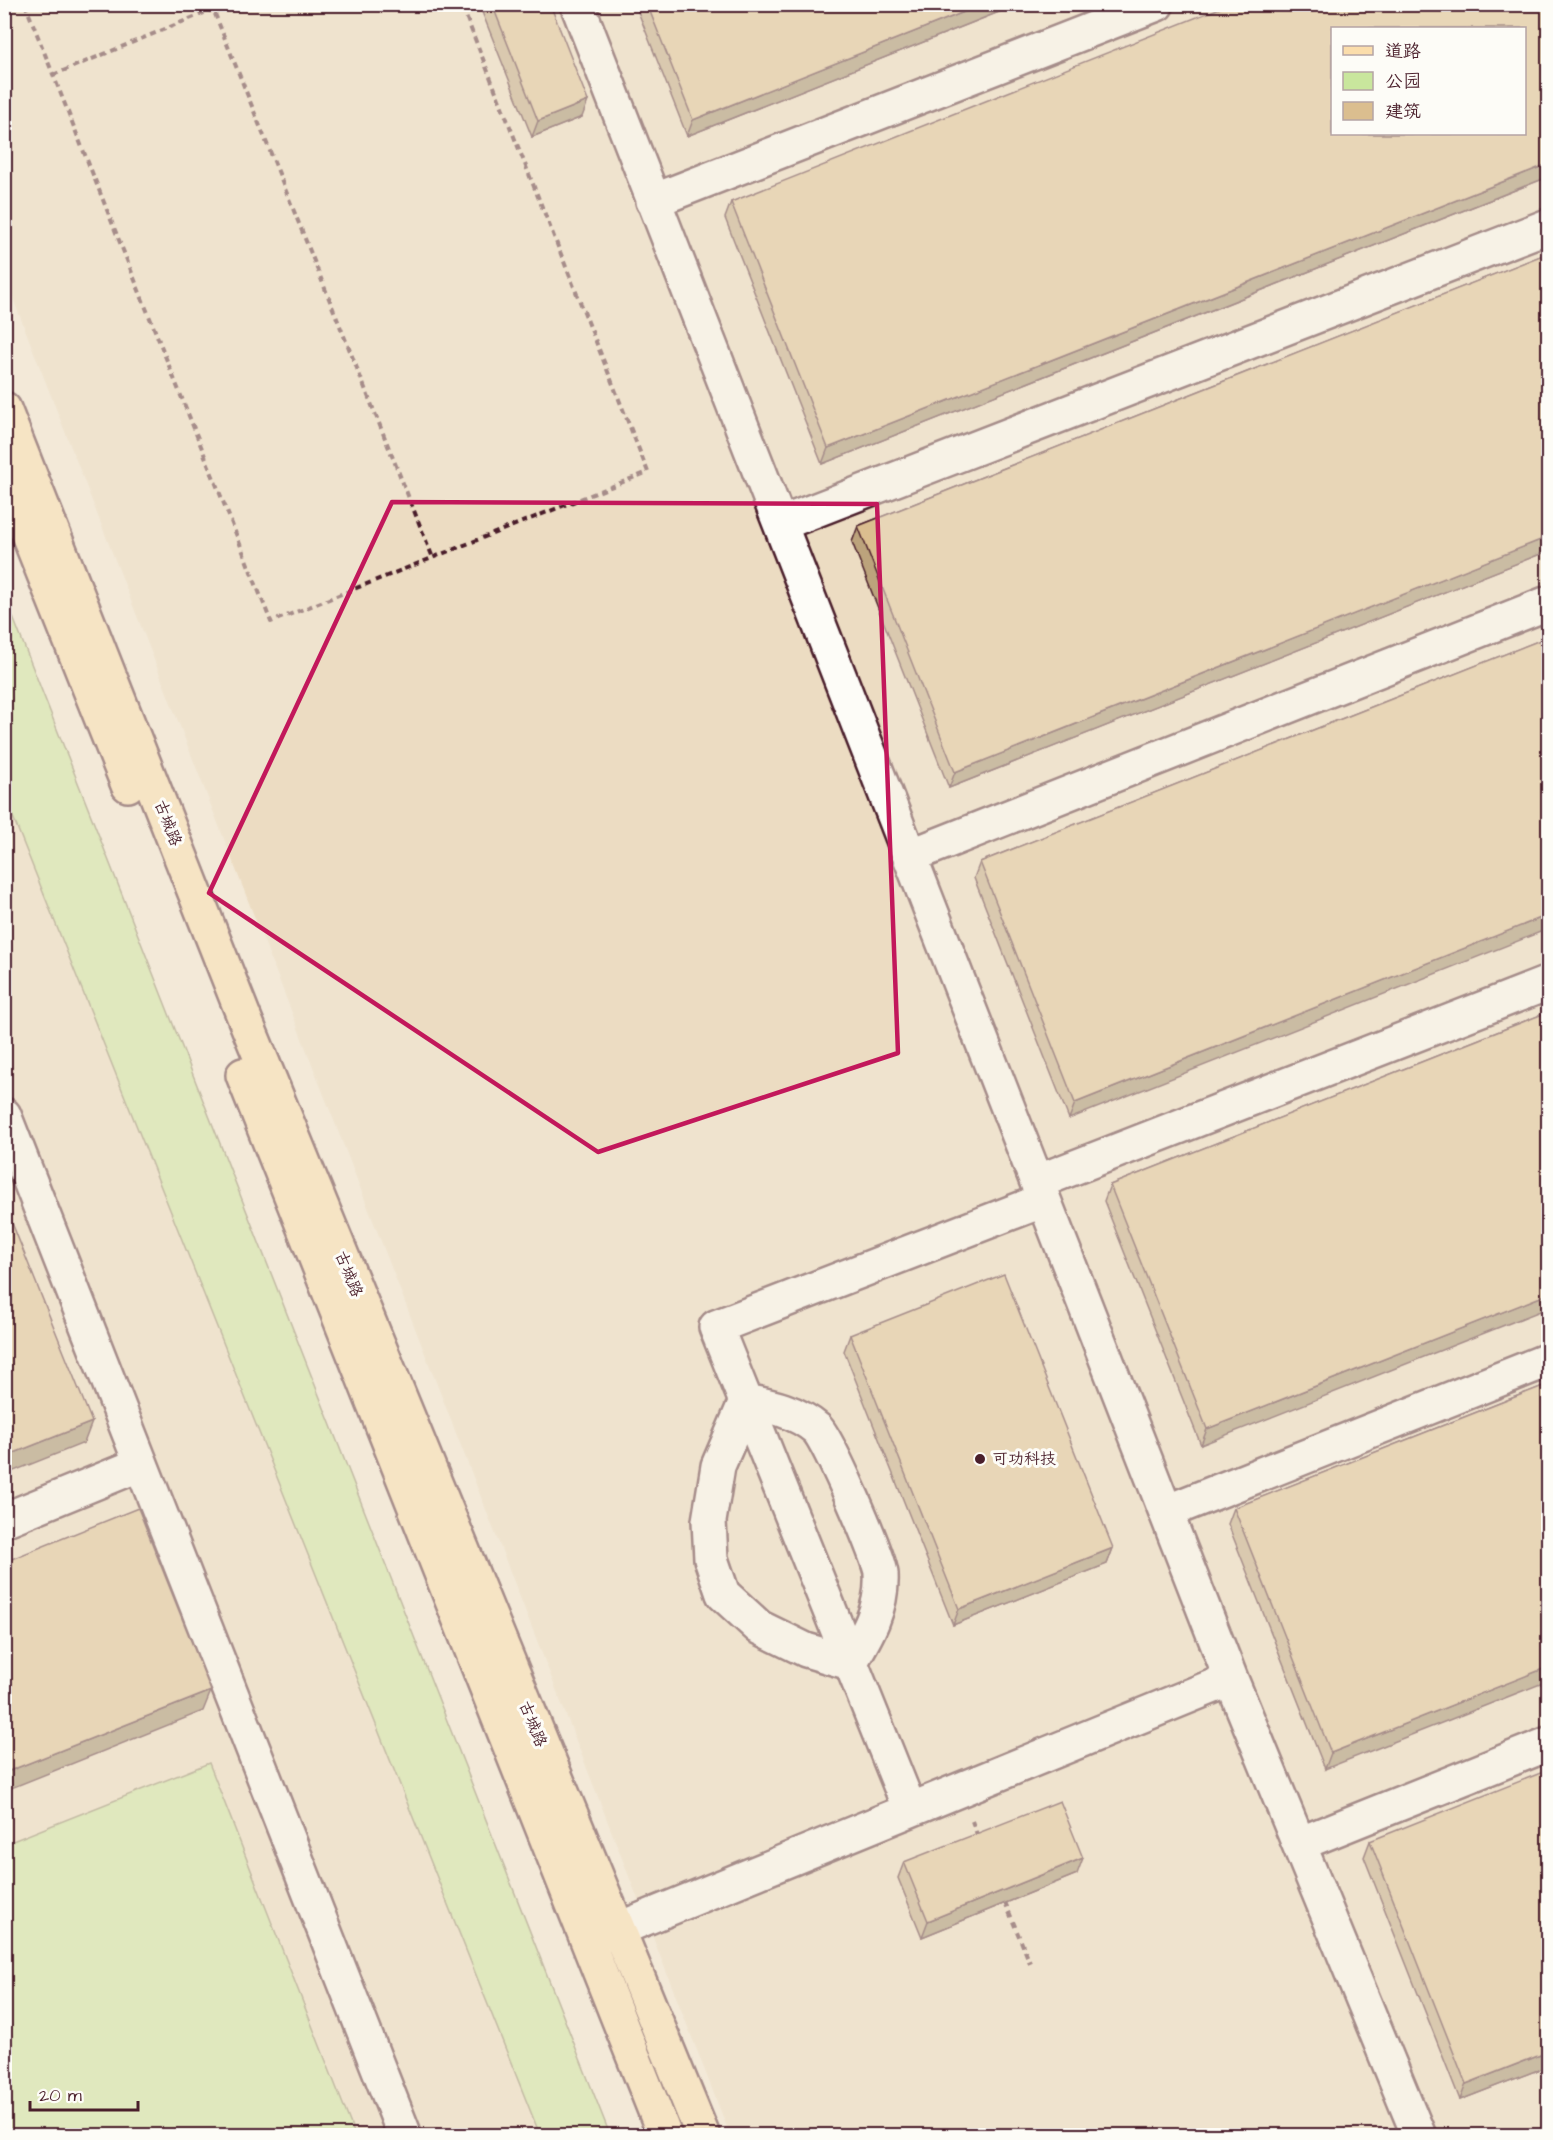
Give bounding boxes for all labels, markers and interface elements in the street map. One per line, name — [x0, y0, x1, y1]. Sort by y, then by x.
legend — [1331, 27, 1526, 135]
text: 道路 — [1385, 39, 1421, 64]
text: 公园 — [1385, 69, 1421, 94]
text: 建筑 — [1385, 99, 1421, 124]
street label: 古城路 — [149, 797, 187, 849]
street label: 古城路 — [330, 1248, 368, 1300]
place label: 可功科技 — [992, 1448, 1056, 1470]
marker: 可功科技 — [973, 1452, 987, 1466]
street label: 古城路 — [514, 1698, 552, 1750]
scale bar — [30, 2074, 138, 2112]
text: 20 m — [39, 2083, 82, 2108]

